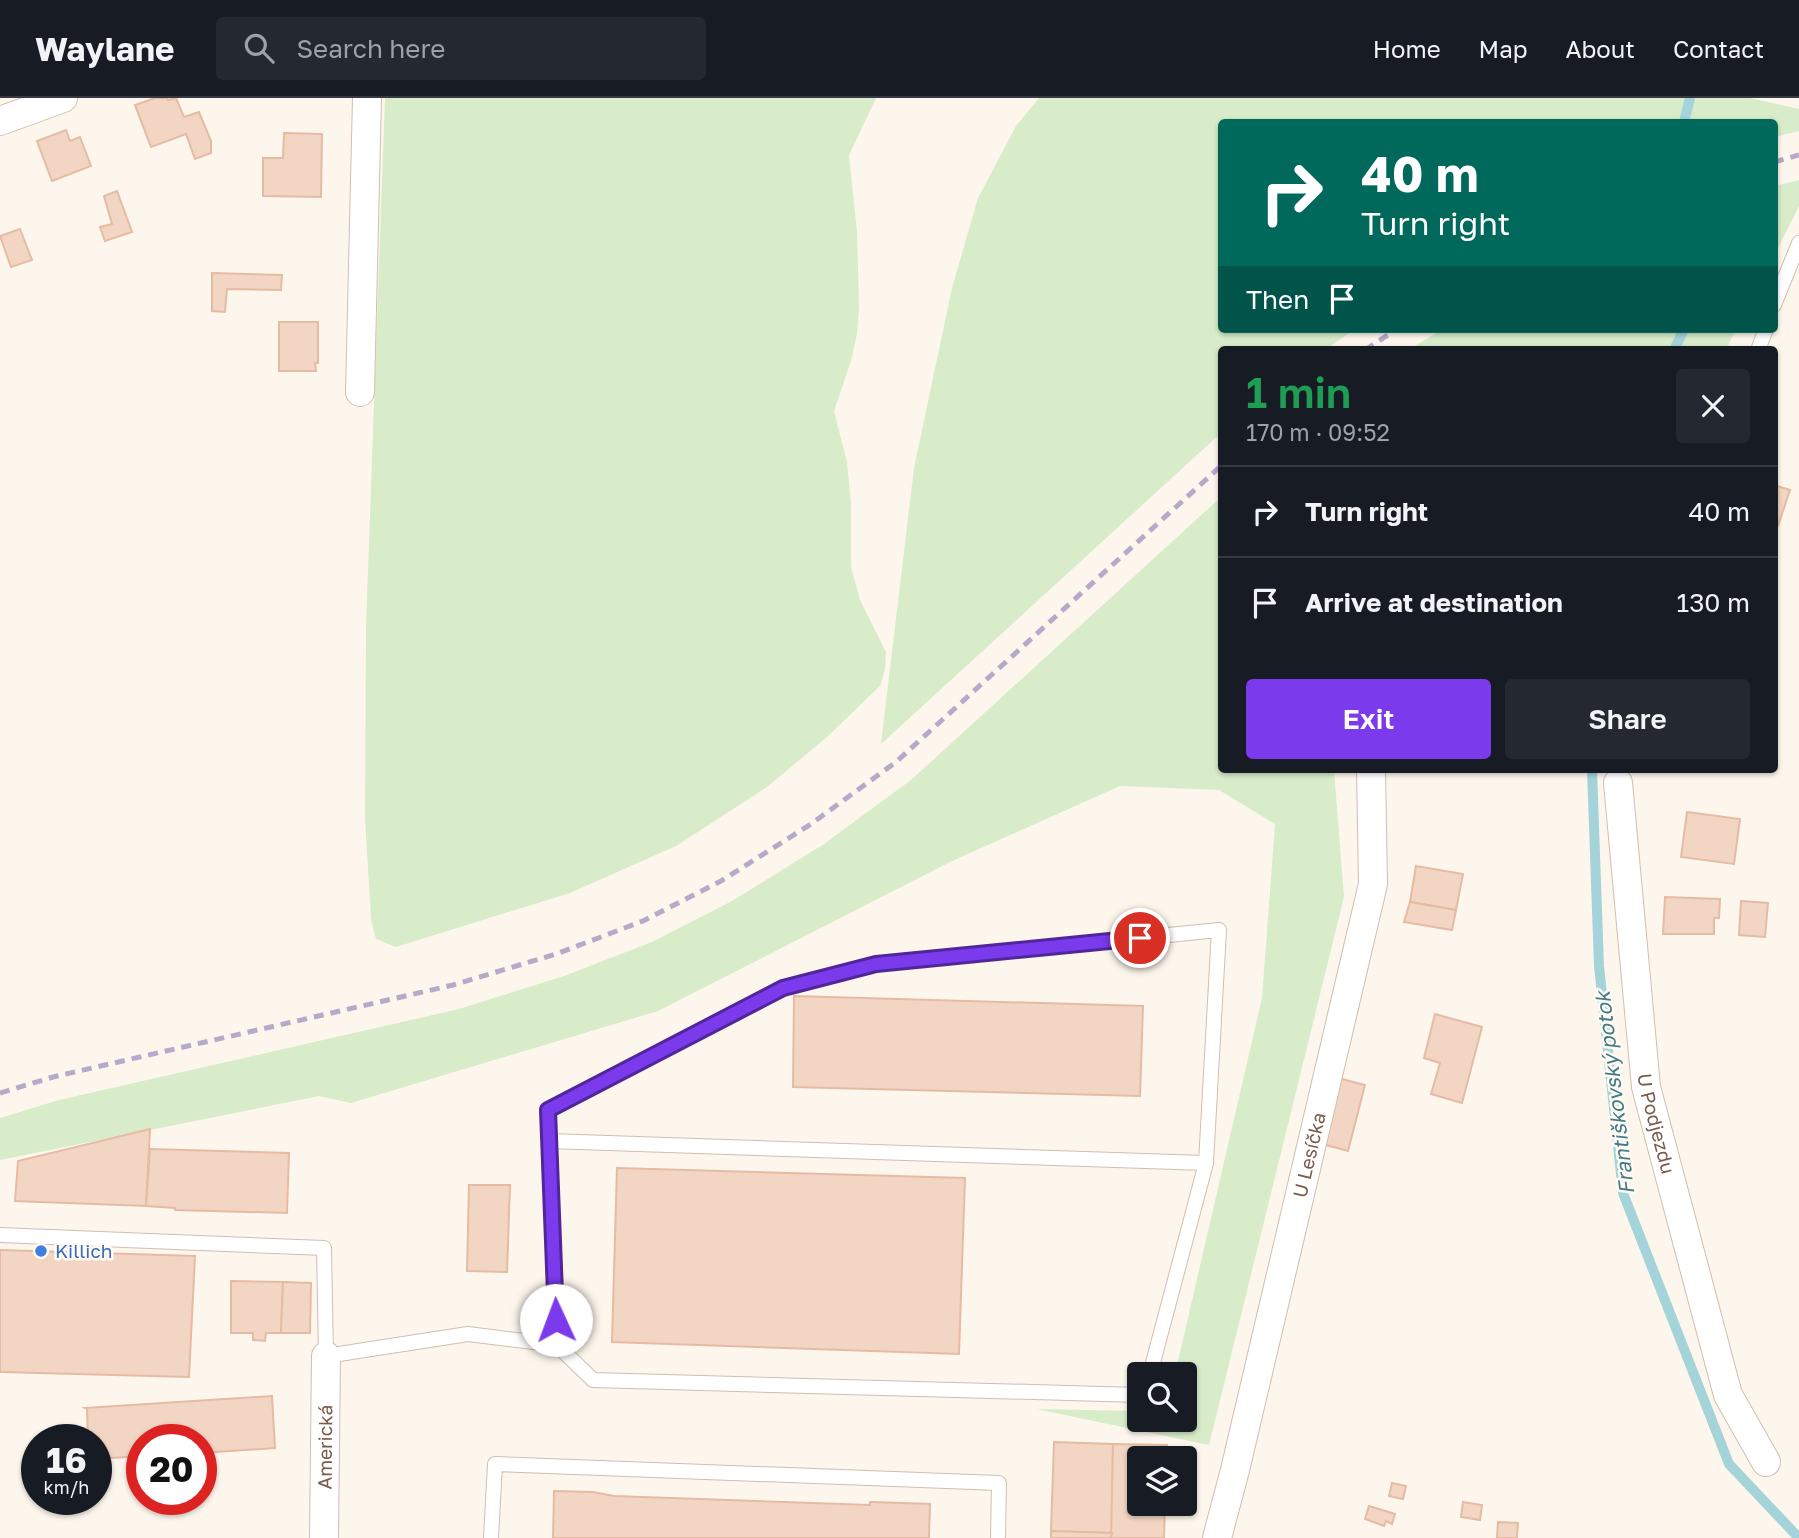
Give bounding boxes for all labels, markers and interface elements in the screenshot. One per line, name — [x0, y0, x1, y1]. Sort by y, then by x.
search box — [216, 17, 706, 80]
text: Waylane — [35, 29, 174, 68]
icon: search — [240, 29, 278, 67]
text: Search here — [296, 33, 445, 64]
text: Home — [1373, 34, 1441, 63]
text: Map — [1479, 34, 1528, 63]
text: About — [1566, 34, 1635, 63]
text: Contact — [1673, 34, 1764, 63]
text: 40 m — [1361, 144, 1479, 203]
icon: right — [1246, 147, 1337, 238]
text: Turn right — [1361, 204, 1510, 242]
icon: arrive — [1323, 280, 1361, 318]
text: Then — [1246, 284, 1309, 315]
text: 1 min — [1246, 367, 1351, 417]
button: close — [1676, 369, 1750, 443]
text: 170 m · 09:52 — [1246, 418, 1390, 446]
icon: right — [1246, 493, 1284, 531]
text: Turn right — [1305, 496, 1428, 527]
text: 40 m — [1689, 496, 1750, 527]
icon: arrive — [1246, 584, 1284, 622]
text: Arrive at destination — [1305, 587, 1563, 618]
text: 130 m — [1677, 587, 1750, 618]
button: Exit — [1246, 679, 1491, 759]
button: Share — [1505, 679, 1750, 759]
pin — [1110, 908, 1170, 968]
icon: arrive — [1121, 919, 1159, 957]
water label: Františkovský potok — [1588, 988, 1639, 1196]
street label: U Podjezdu — [1634, 1072, 1681, 1176]
street label: U Lesíčka — [1288, 1110, 1330, 1200]
place label: Killich — [55, 1239, 113, 1262]
marker: Killich — [33, 1243, 49, 1259]
position arrow — [519, 1283, 593, 1357]
map controls — [1127, 1362, 1197, 1516]
button: search — [1127, 1362, 1197, 1432]
street label: Americká — [313, 1404, 336, 1490]
speed limit sign: 20 — [126, 1424, 217, 1515]
text: 16 — [46, 1439, 87, 1481]
button: layers — [1127, 1446, 1197, 1516]
text: km/h — [44, 1476, 89, 1498]

